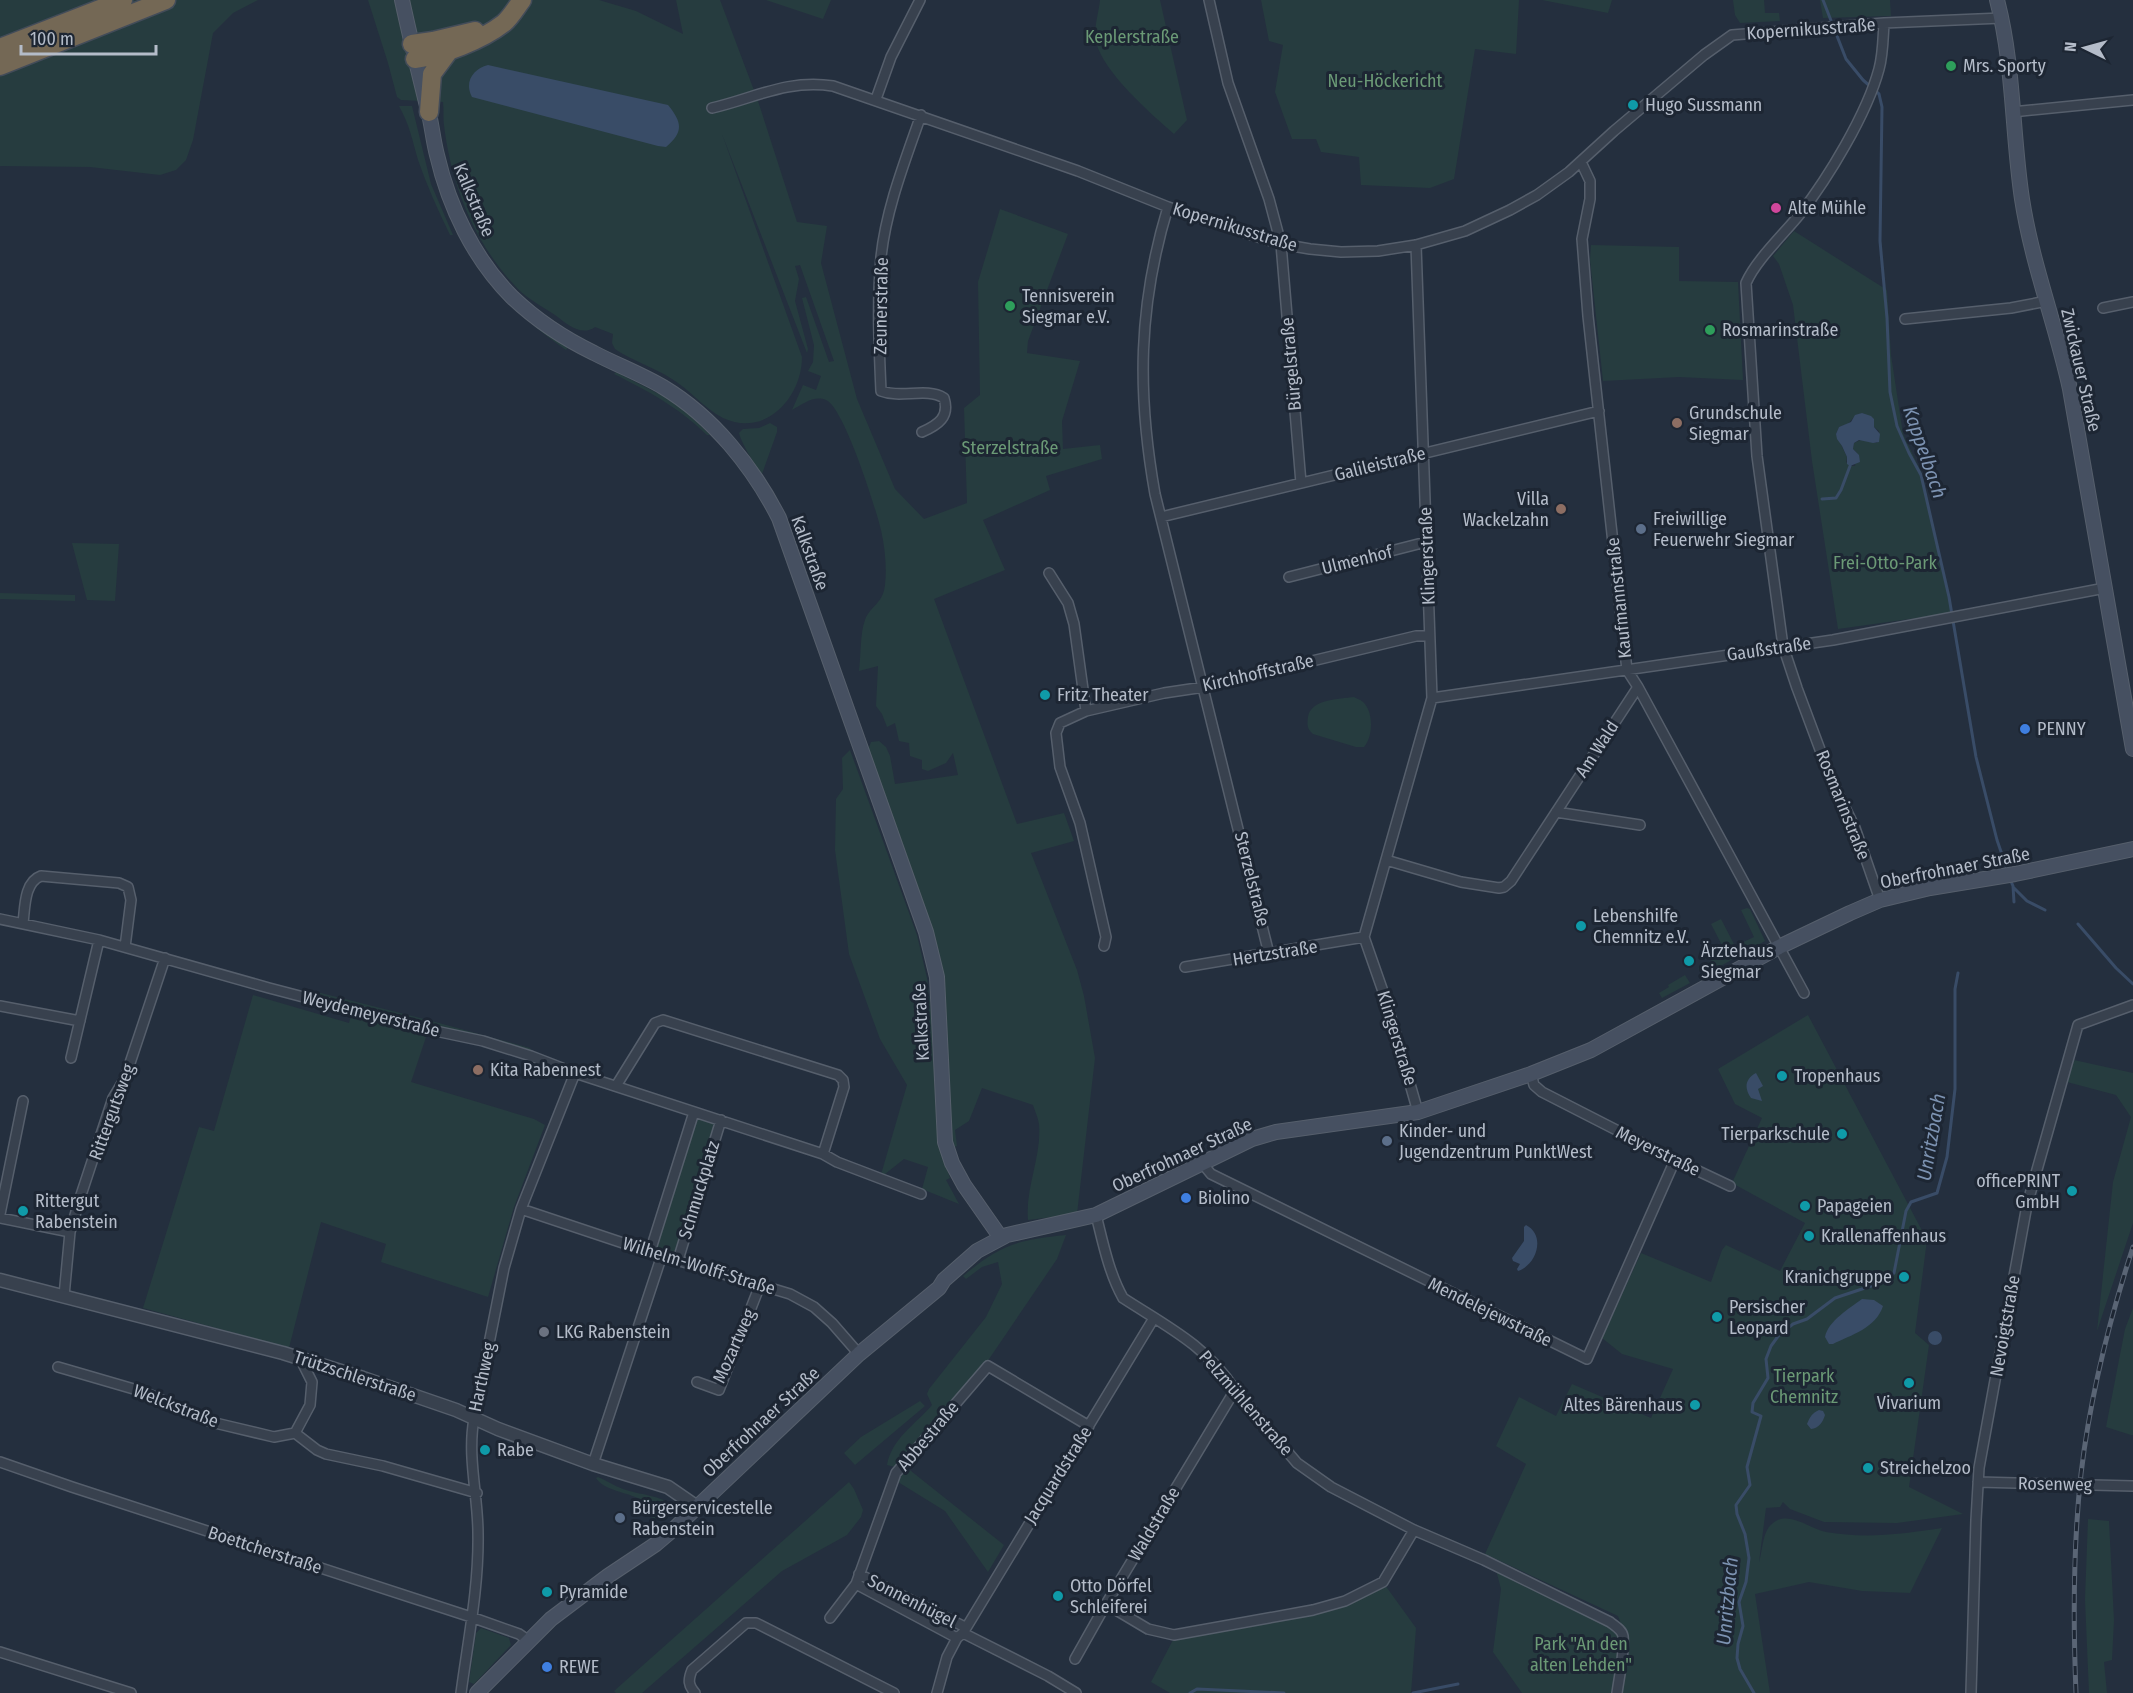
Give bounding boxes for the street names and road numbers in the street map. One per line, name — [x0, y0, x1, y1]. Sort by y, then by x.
street label: Kopernikusstraße — [1746, 14, 1876, 44]
street label: Kalkstraße — [449, 160, 499, 240]
street label: Kopernikusstraße — [1170, 198, 1300, 256]
street label: Zeunerstraße — [869, 257, 893, 355]
street label: Zwickauer Straße — [2056, 306, 2106, 434]
street label: Bürgelstraße — [1276, 316, 1306, 412]
street label: Galileistraße — [1332, 442, 1428, 486]
street label: Klingerstraße — [1414, 507, 1440, 605]
street label: Kalkstraße — [786, 513, 834, 593]
street label: Kaufmannstraße — [1602, 536, 1636, 660]
street label: Ulmenhof — [1319, 540, 1396, 579]
street label: Gaußstraße — [1725, 632, 1813, 666]
street label: Kirchhoffstraße — [1200, 649, 1316, 696]
street label: Am Wald — [1570, 716, 1624, 782]
street label: Rosmarinstraße — [1811, 747, 1875, 863]
street label: Sterzelstraße — [1230, 829, 1274, 929]
street label: Oberfrohnaer Straße — [1878, 843, 2032, 893]
street label: Hertzstraße — [1231, 935, 1319, 971]
street label: Kalkstraße — [908, 983, 934, 1061]
street label: Weydemeyerstraße — [300, 986, 442, 1042]
street label: Klingerstraße — [1372, 988, 1422, 1088]
street label: Rittergutsweg — [84, 1060, 140, 1163]
street label: Oberfrohnaer Straße — [1109, 1113, 1256, 1197]
street label: Meyerstraße — [1612, 1121, 1704, 1181]
street label: Schmuckplatz — [674, 1138, 724, 1242]
street label: Wilhelm-Wolff-Straße — [620, 1232, 778, 1300]
street label: Mendelejewstraße — [1424, 1272, 1556, 1352]
street label: Nevoigtstraße — [1985, 1273, 2025, 1378]
street label: Mozartweg — [708, 1305, 760, 1387]
street label: Harthweg — [464, 1340, 500, 1414]
street label: Trützschlerstraße — [291, 1346, 419, 1406]
street label: Pelzmühlenstraße — [1194, 1346, 1298, 1460]
street label: Oberfrohnaer Straße — [698, 1362, 824, 1482]
street label: Welckstraße — [130, 1380, 222, 1432]
street label: Abbestraße — [893, 1397, 964, 1475]
street label: Jacquardstraße — [1019, 1422, 1097, 1528]
street label: Rosenweg — [2018, 1472, 2093, 1496]
street label: Waldstraße — [1123, 1483, 1185, 1565]
street label: Boettcherstraße — [205, 1521, 325, 1579]
street label: Sonnenhügel — [864, 1569, 960, 1633]

